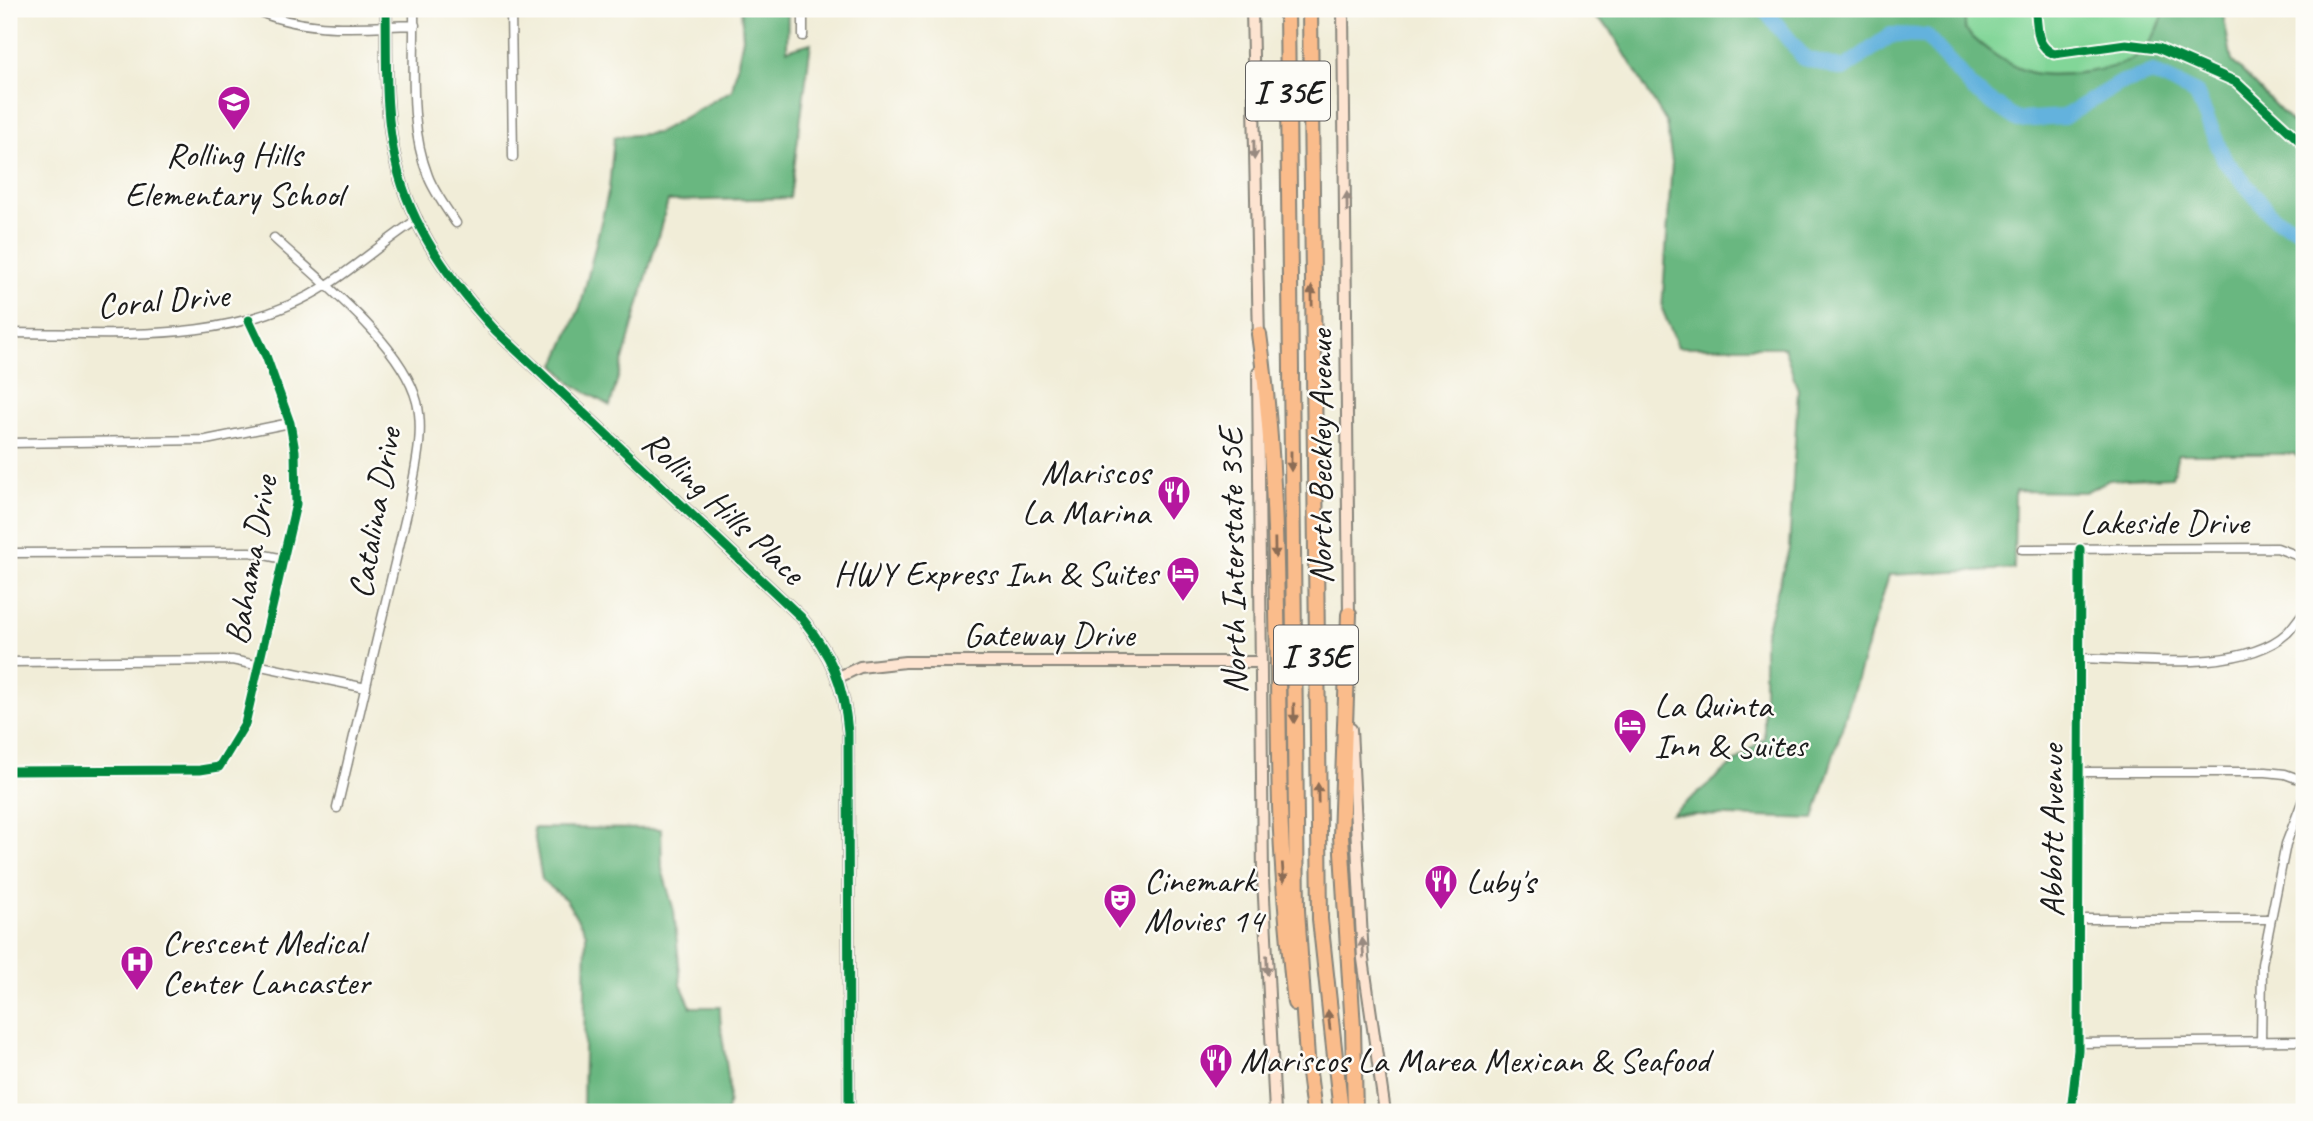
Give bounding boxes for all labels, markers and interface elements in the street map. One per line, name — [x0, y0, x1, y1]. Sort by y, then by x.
road number: I 35E — [1246, 61, 1330, 120]
school or university icon: Rolling Hills Elementary School — [215, 83, 253, 132]
place label: Rolling Hills Elementary School — [125, 132, 349, 217]
one-way arrow — [1248, 140, 1260, 162]
one-way arrow — [1341, 191, 1352, 213]
street label: Coral Drive — [95, 272, 233, 329]
one-way arrow — [1307, 285, 1318, 307]
street label: North Beckley Avenue — [1298, 327, 1343, 584]
street label: Rolling Hills Place — [633, 421, 816, 596]
street label: Catalina Drive — [337, 422, 412, 602]
street label: North Interstate 35E — [1208, 423, 1257, 694]
place label: Mariscos La Marina — [1022, 450, 1153, 535]
one-way arrow — [1286, 450, 1297, 472]
street label: Bahama Drive — [214, 470, 288, 648]
restaurant icon: Mariscos La Marina — [1155, 473, 1193, 522]
street label: Lakeside Drive — [2079, 500, 2251, 545]
one-way arrow — [1269, 537, 1281, 559]
place label: HWY Express Inn & Suites — [834, 551, 1161, 596]
hotel icon: HWY Express Inn & Suites — [1164, 554, 1202, 603]
street label: Gateway Drive — [963, 612, 1137, 657]
road number: I 35E — [1274, 626, 1358, 684]
place label: La Quinta Inn & Suites — [1654, 683, 1810, 768]
one-way arrow — [1288, 702, 1300, 724]
hotel icon: La Quinta Inn & Suites — [1611, 706, 1649, 755]
street label: Abbott Avenue — [2029, 742, 2074, 917]
one-way arrow — [1312, 782, 1324, 804]
place label: Cinemark Movies 14 — [1144, 858, 1266, 943]
place label: Luby's — [1466, 859, 1538, 904]
restaurant icon: Luby's — [1422, 862, 1460, 911]
one-way arrow — [1278, 863, 1289, 885]
theatre icon: Cinemark Movies 14 — [1101, 881, 1139, 930]
place label: Crescent Medical Center Lancaster — [162, 920, 372, 1005]
one-way arrow — [1357, 936, 1368, 958]
hospital icon: Crescent Medical Center Lancaster — [118, 943, 156, 992]
one-way arrow — [1261, 954, 1272, 976]
one-way arrow — [1324, 1009, 1335, 1031]
place label: Mariscos La Marea Mexican & Seafood — [1240, 1038, 1715, 1083]
restaurant icon: Mariscos La Marea Mexican & Seafood — [1197, 1041, 1235, 1090]

